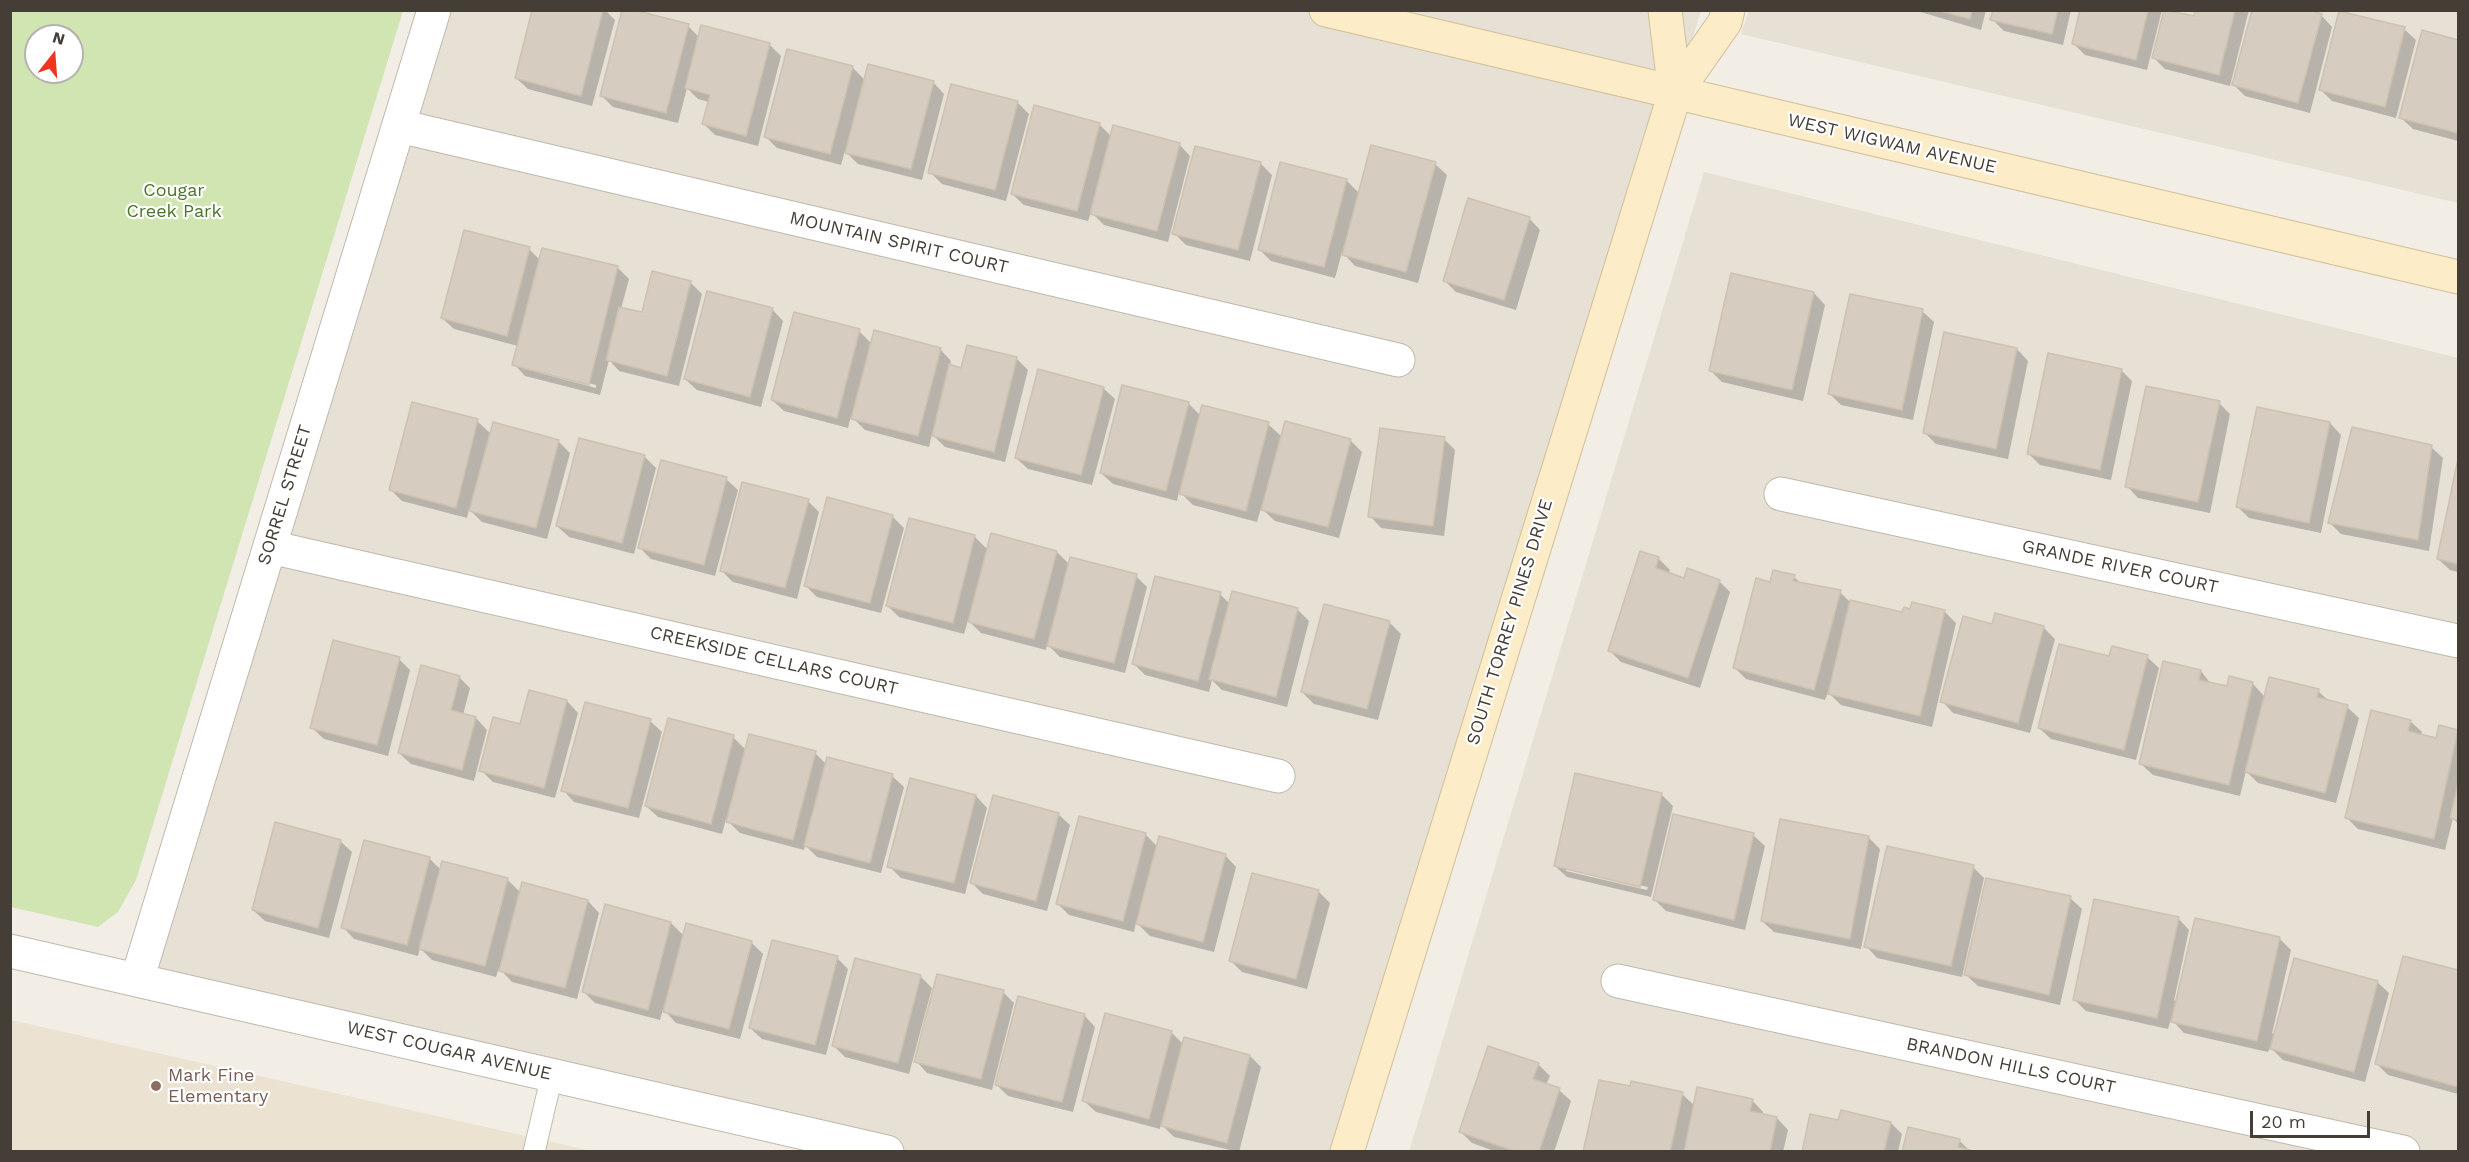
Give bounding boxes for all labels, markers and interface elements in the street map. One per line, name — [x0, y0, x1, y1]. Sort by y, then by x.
north arrow — [24, 24, 84, 84]
text: N — [50, 27, 67, 49]
street label: WEST WIGWAM AVENUE — [1785, 109, 1999, 179]
park label: Cougar Creek Park — [126, 180, 222, 222]
street label: MOUNTAIN SPIRIT COURT — [788, 207, 1010, 279]
street label: SORREL STREET — [253, 423, 317, 567]
street label: SOUTH TORREY PINES DRIVE — [1462, 496, 1558, 748]
street label: GRANDE RIVER COURT — [2020, 536, 2220, 598]
street label: CREEKSIDE CELLARS COURT — [648, 622, 900, 700]
street label: WEST COUGAR AVENUE — [344, 1017, 554, 1085]
street label: BRANDON HILLS COURT — [1904, 1033, 2118, 1099]
place label: Mark Fine Elementary — [168, 1065, 268, 1108]
marker: Mark Fine Elementary — [149, 1079, 163, 1093]
scale bar — [2253, 1099, 2373, 1137]
text: 20 m — [2261, 1111, 2306, 1132]

